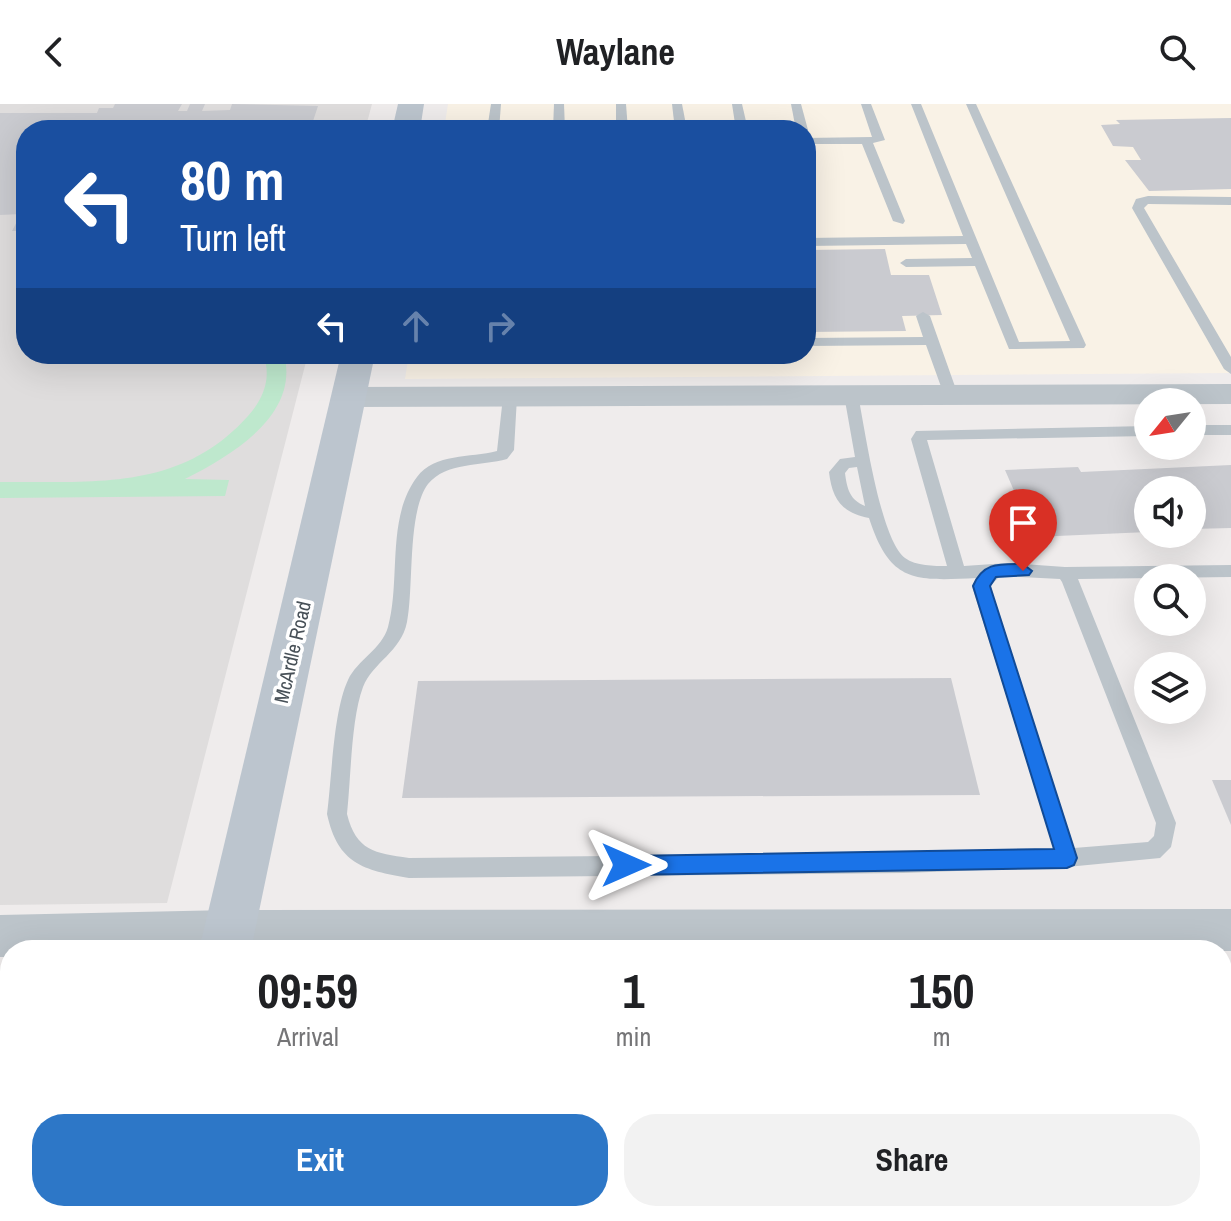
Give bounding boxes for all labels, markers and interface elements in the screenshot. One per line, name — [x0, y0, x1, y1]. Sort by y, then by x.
text: Waylane — [556, 28, 675, 76]
icon: back — [32, 30, 76, 74]
icon: search — [1155, 30, 1199, 74]
text: 80 m — [180, 142, 285, 217]
icon: left — [48, 152, 152, 256]
text: Turn left — [180, 214, 286, 262]
icon: left — [310, 304, 354, 348]
icon: ahead — [394, 304, 438, 348]
icon: right — [478, 304, 522, 348]
north arrow — [1134, 388, 1206, 460]
map controls — [1134, 388, 1206, 724]
button: sound — [1134, 476, 1206, 548]
pin — [989, 489, 1057, 571]
icon: arrive — [1001, 501, 1045, 545]
button: search — [1134, 564, 1206, 636]
street label: McArdle Road — [267, 598, 317, 706]
button: layers — [1134, 652, 1206, 724]
position arrow — [584, 823, 668, 907]
text: 09:59 — [258, 958, 358, 1023]
text: 1 — [623, 958, 644, 1023]
text: 150 — [909, 958, 974, 1023]
text: Arrival — [277, 1019, 339, 1054]
text: min — [616, 1019, 651, 1054]
text: m — [933, 1019, 951, 1054]
button: Exit — [32, 1114, 608, 1206]
button: Share — [624, 1114, 1200, 1206]

